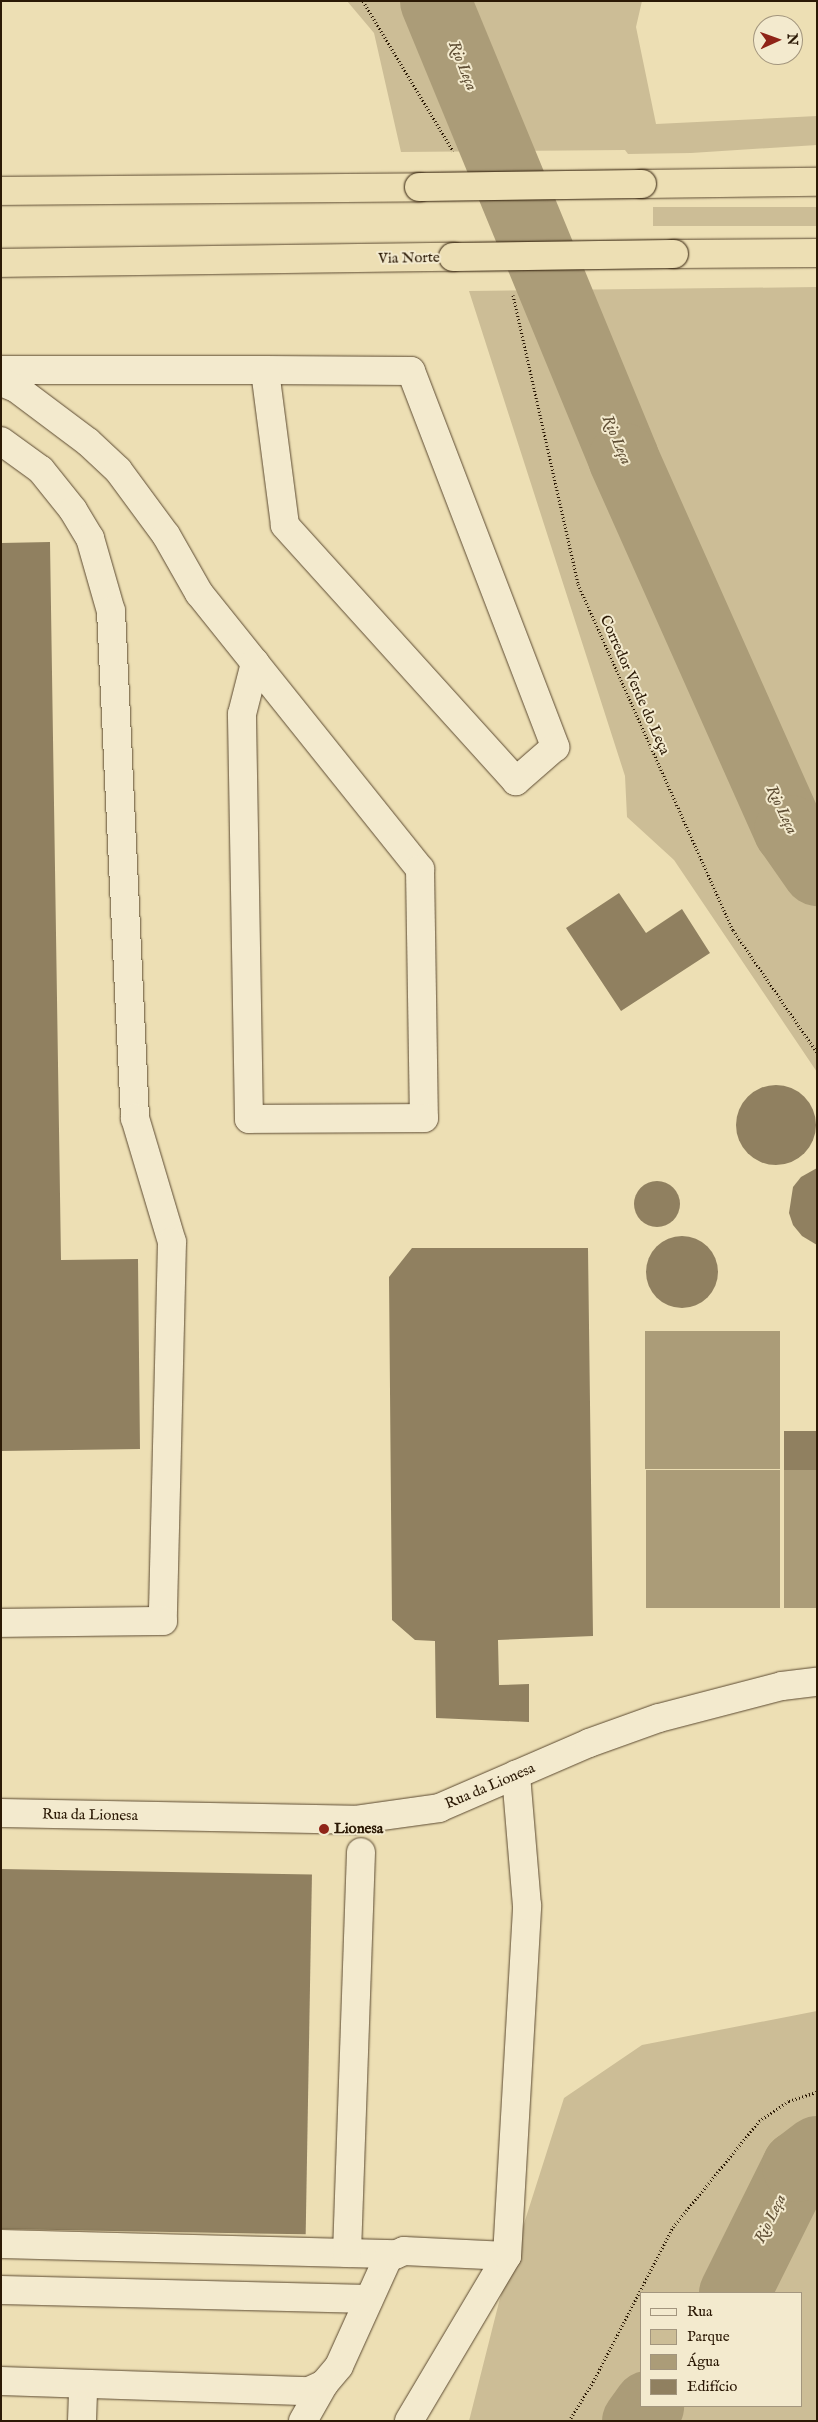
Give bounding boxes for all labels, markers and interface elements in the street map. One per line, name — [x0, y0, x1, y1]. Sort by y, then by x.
north arrow — [753, 15, 803, 65]
text: N — [783, 33, 801, 46]
water label: Rio Leça — [443, 38, 481, 94]
street label: Via Norte — [378, 248, 440, 268]
water label: Rio Leça — [597, 412, 635, 468]
street label: Corredor Verde do Leça — [596, 612, 674, 758]
water label: Rio Leça — [761, 782, 801, 838]
street label: Rua da Lionesa — [442, 1759, 538, 1813]
street label: Rua da Lionesa — [42, 1805, 138, 1825]
place label: Lionesa — [334, 1820, 383, 1838]
marker: Lionesa — [318, 1823, 330, 1835]
water label: Rio Leça — [751, 2191, 791, 2247]
legend — [640, 2292, 803, 2407]
text: Rua — [687, 2302, 713, 2321]
text: Parque — [687, 2327, 730, 2346]
text: Água — [687, 2352, 720, 2371]
text: Edifício — [687, 2377, 737, 2396]

